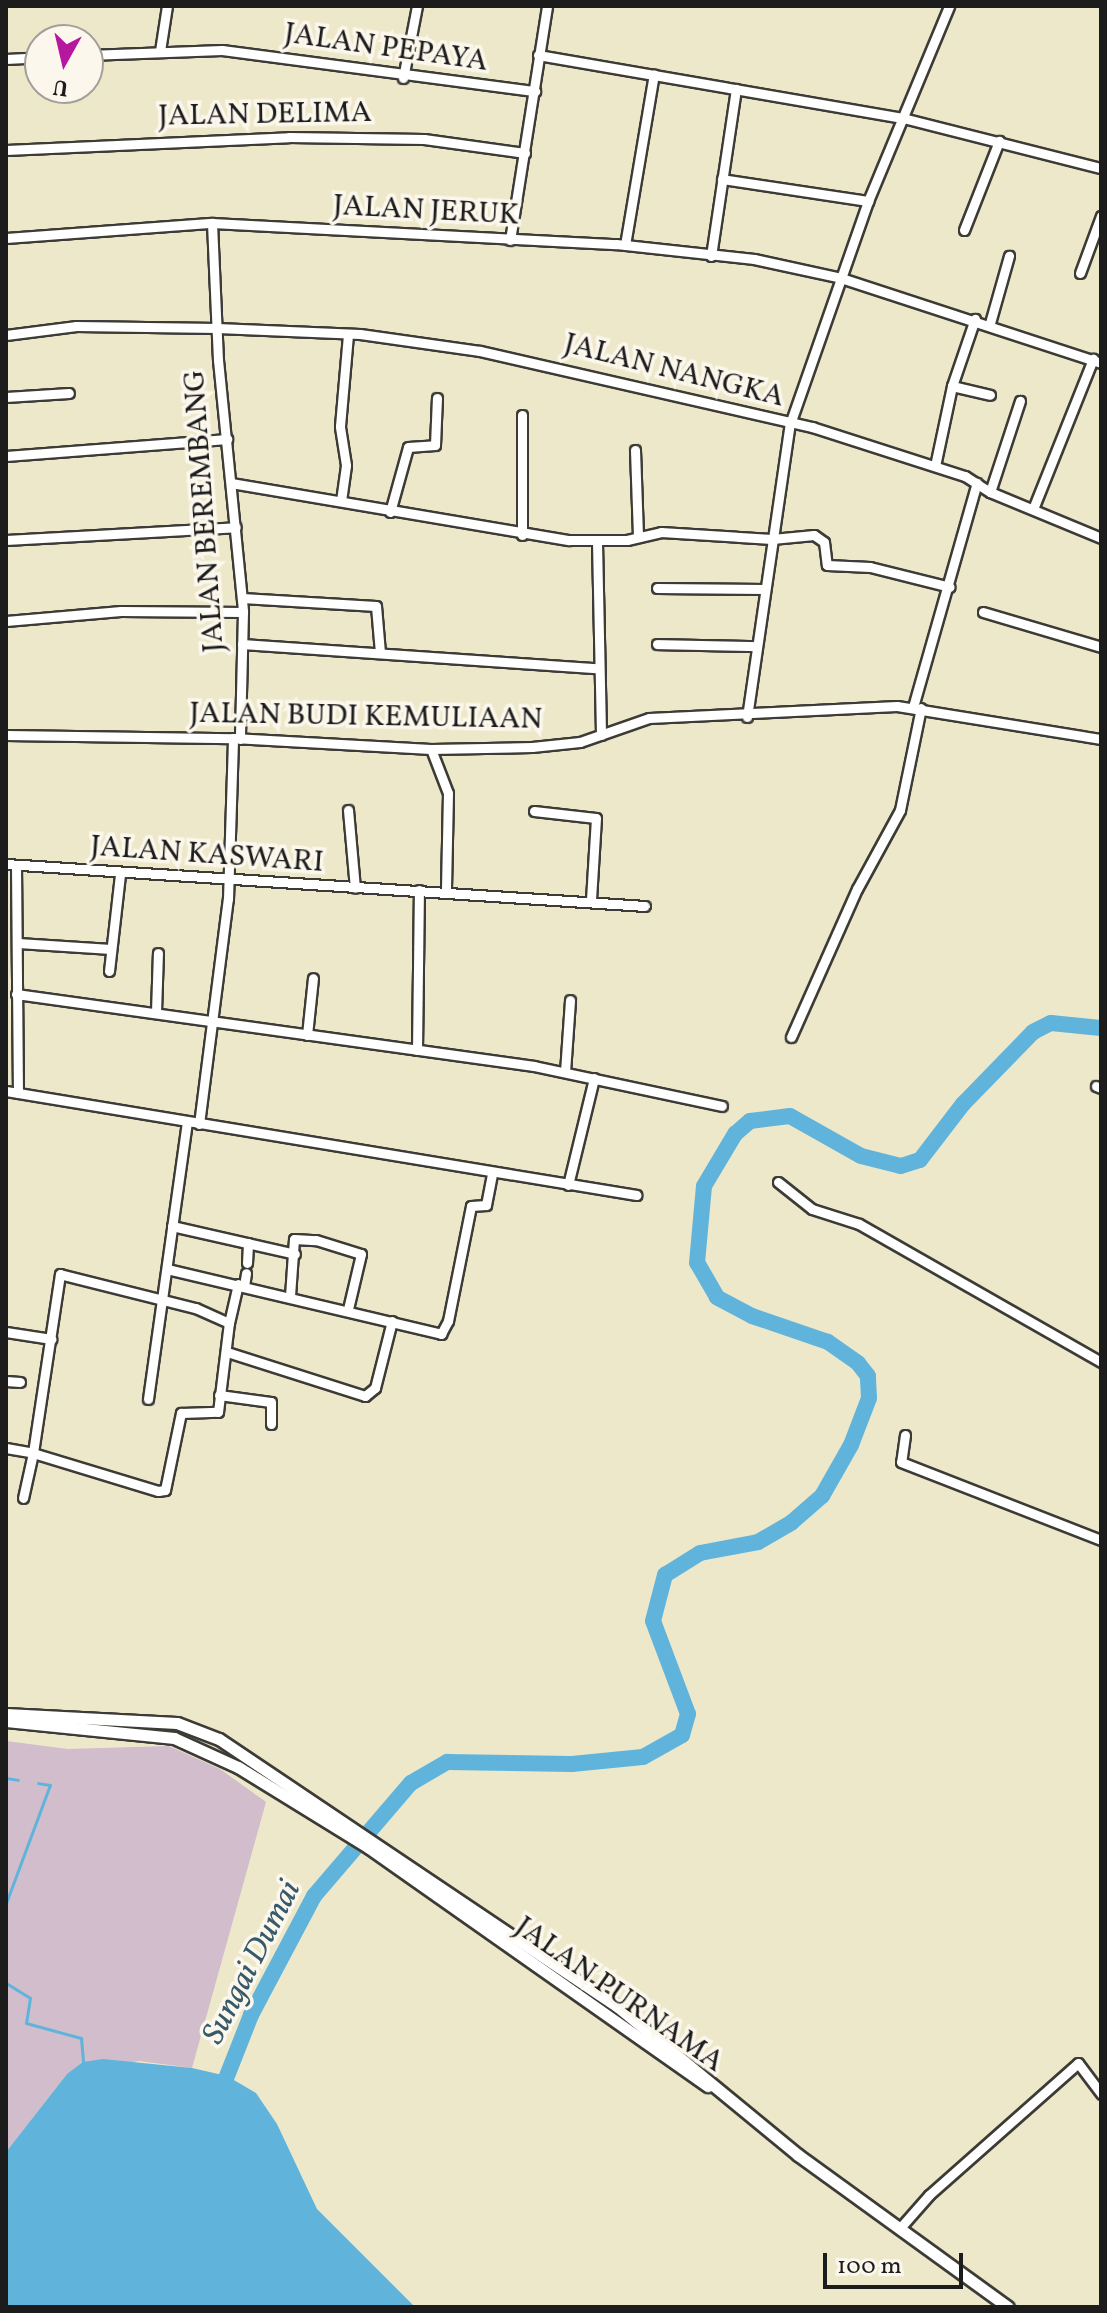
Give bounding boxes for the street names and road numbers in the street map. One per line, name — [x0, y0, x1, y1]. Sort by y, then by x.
street label: JALAN PEPAYA — [282, 16, 490, 80]
street label: JALAN DELIMA — [158, 95, 372, 135]
street label: JALAN JERUK — [332, 188, 520, 234]
street label: JALAN NANGKA — [560, 326, 788, 416]
street label: JALAN BEREMBANG — [177, 368, 233, 654]
street label: JALAN BUDI KEMULIAAN — [189, 696, 543, 738]
street label: JALAN KASWARI — [89, 829, 325, 881]
street label: JALAN PURNAMA — [507, 1909, 731, 2081]

